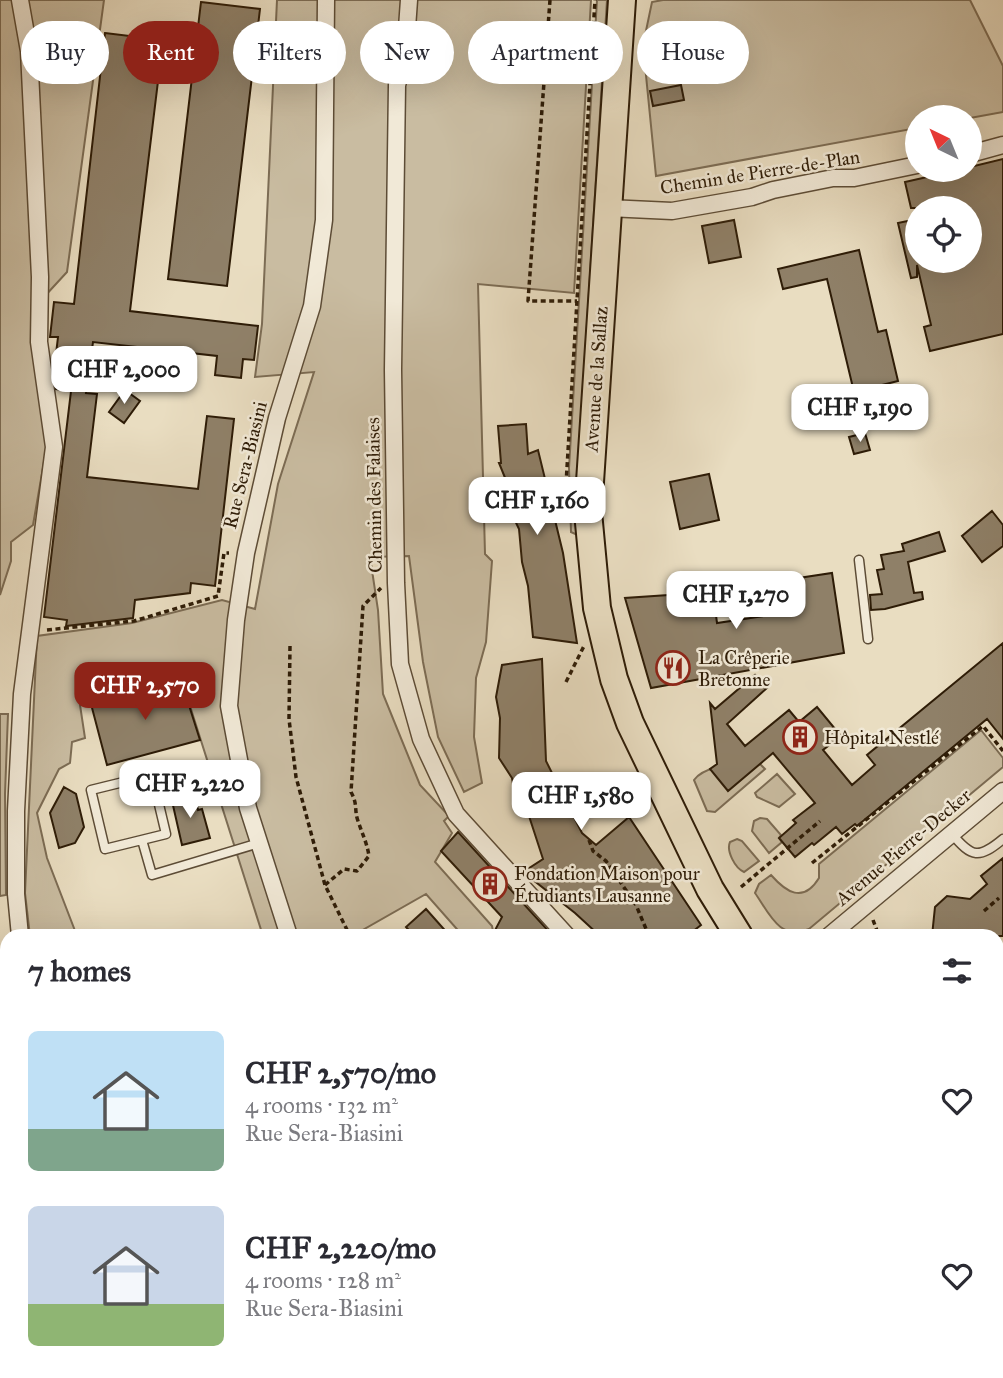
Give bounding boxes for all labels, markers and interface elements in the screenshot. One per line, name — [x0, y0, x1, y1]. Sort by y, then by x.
chip: Buy — [21, 21, 109, 84]
chip: Rent — [123, 21, 219, 84]
chip: Filters — [233, 21, 346, 84]
chip: New — [360, 21, 454, 84]
chip: Apartment — [468, 21, 623, 84]
chip: House — [637, 21, 749, 84]
north arrow — [905, 105, 982, 182]
map controls — [905, 105, 982, 273]
street label: Chemin de Pierre-de-Plan — [659, 145, 861, 199]
button: locate — [905, 196, 982, 273]
street label: Avenue de la Sallaz — [579, 305, 613, 454]
pin: CHF 2,000 — [44, 346, 204, 406]
text: CHF 2,000 — [67, 355, 181, 383]
pin: CHF 1,190 — [780, 384, 940, 444]
text: CHF 1,190 — [807, 393, 913, 421]
street label: Rue Sera-Biasini — [218, 399, 272, 531]
street label: Chemin des Falaises — [361, 417, 387, 573]
pin: CHF 1,160 — [457, 477, 617, 537]
text: CHF 1,160 — [485, 486, 589, 514]
pin: CHF 1,270 — [656, 572, 816, 631]
text: CHF 1,270 — [683, 580, 789, 608]
place label: La Crêperie Bretonne — [698, 646, 790, 691]
restaurant icon: La Crêperie Bretonne — [654, 649, 692, 687]
pin: CHF 2,570 — [65, 662, 225, 722]
text: CHF 2,570 — [90, 671, 200, 699]
building icon: Hôpital Nestlé — [781, 718, 819, 756]
place label: Hôpital Nestlé — [824, 726, 939, 749]
pin: CHF 2,220 — [110, 760, 270, 820]
text: CHF 2,220 — [135, 769, 245, 797]
pin: CHF 1,580 — [501, 772, 661, 832]
text: CHF 1,580 — [528, 781, 634, 809]
street label: Avenue Pierre-Decker — [830, 783, 976, 911]
place label: Fondation Maison pour Étudiants Lausanne — [514, 862, 701, 907]
building icon: Fondation Maison pour Étudiants Lausanne — [471, 865, 509, 903]
icon: filters — [938, 952, 976, 990]
text: 7 homes — [28, 953, 131, 989]
text: CHF 2,570/mo — [245, 1055, 436, 1091]
icon: home — [84, 1059, 168, 1143]
icon: heart — [938, 1082, 976, 1120]
text: 4 rooms · 132 m² — [245, 1091, 398, 1119]
text: Rue Sera-Biasini — [245, 1119, 403, 1147]
text: CHF 2,220/mo — [245, 1230, 436, 1266]
icon: home — [84, 1234, 168, 1318]
icon: heart — [938, 1257, 976, 1295]
text: 4 rooms · 128 m² — [245, 1266, 401, 1294]
text: Rue Sera-Biasini — [245, 1294, 403, 1322]

